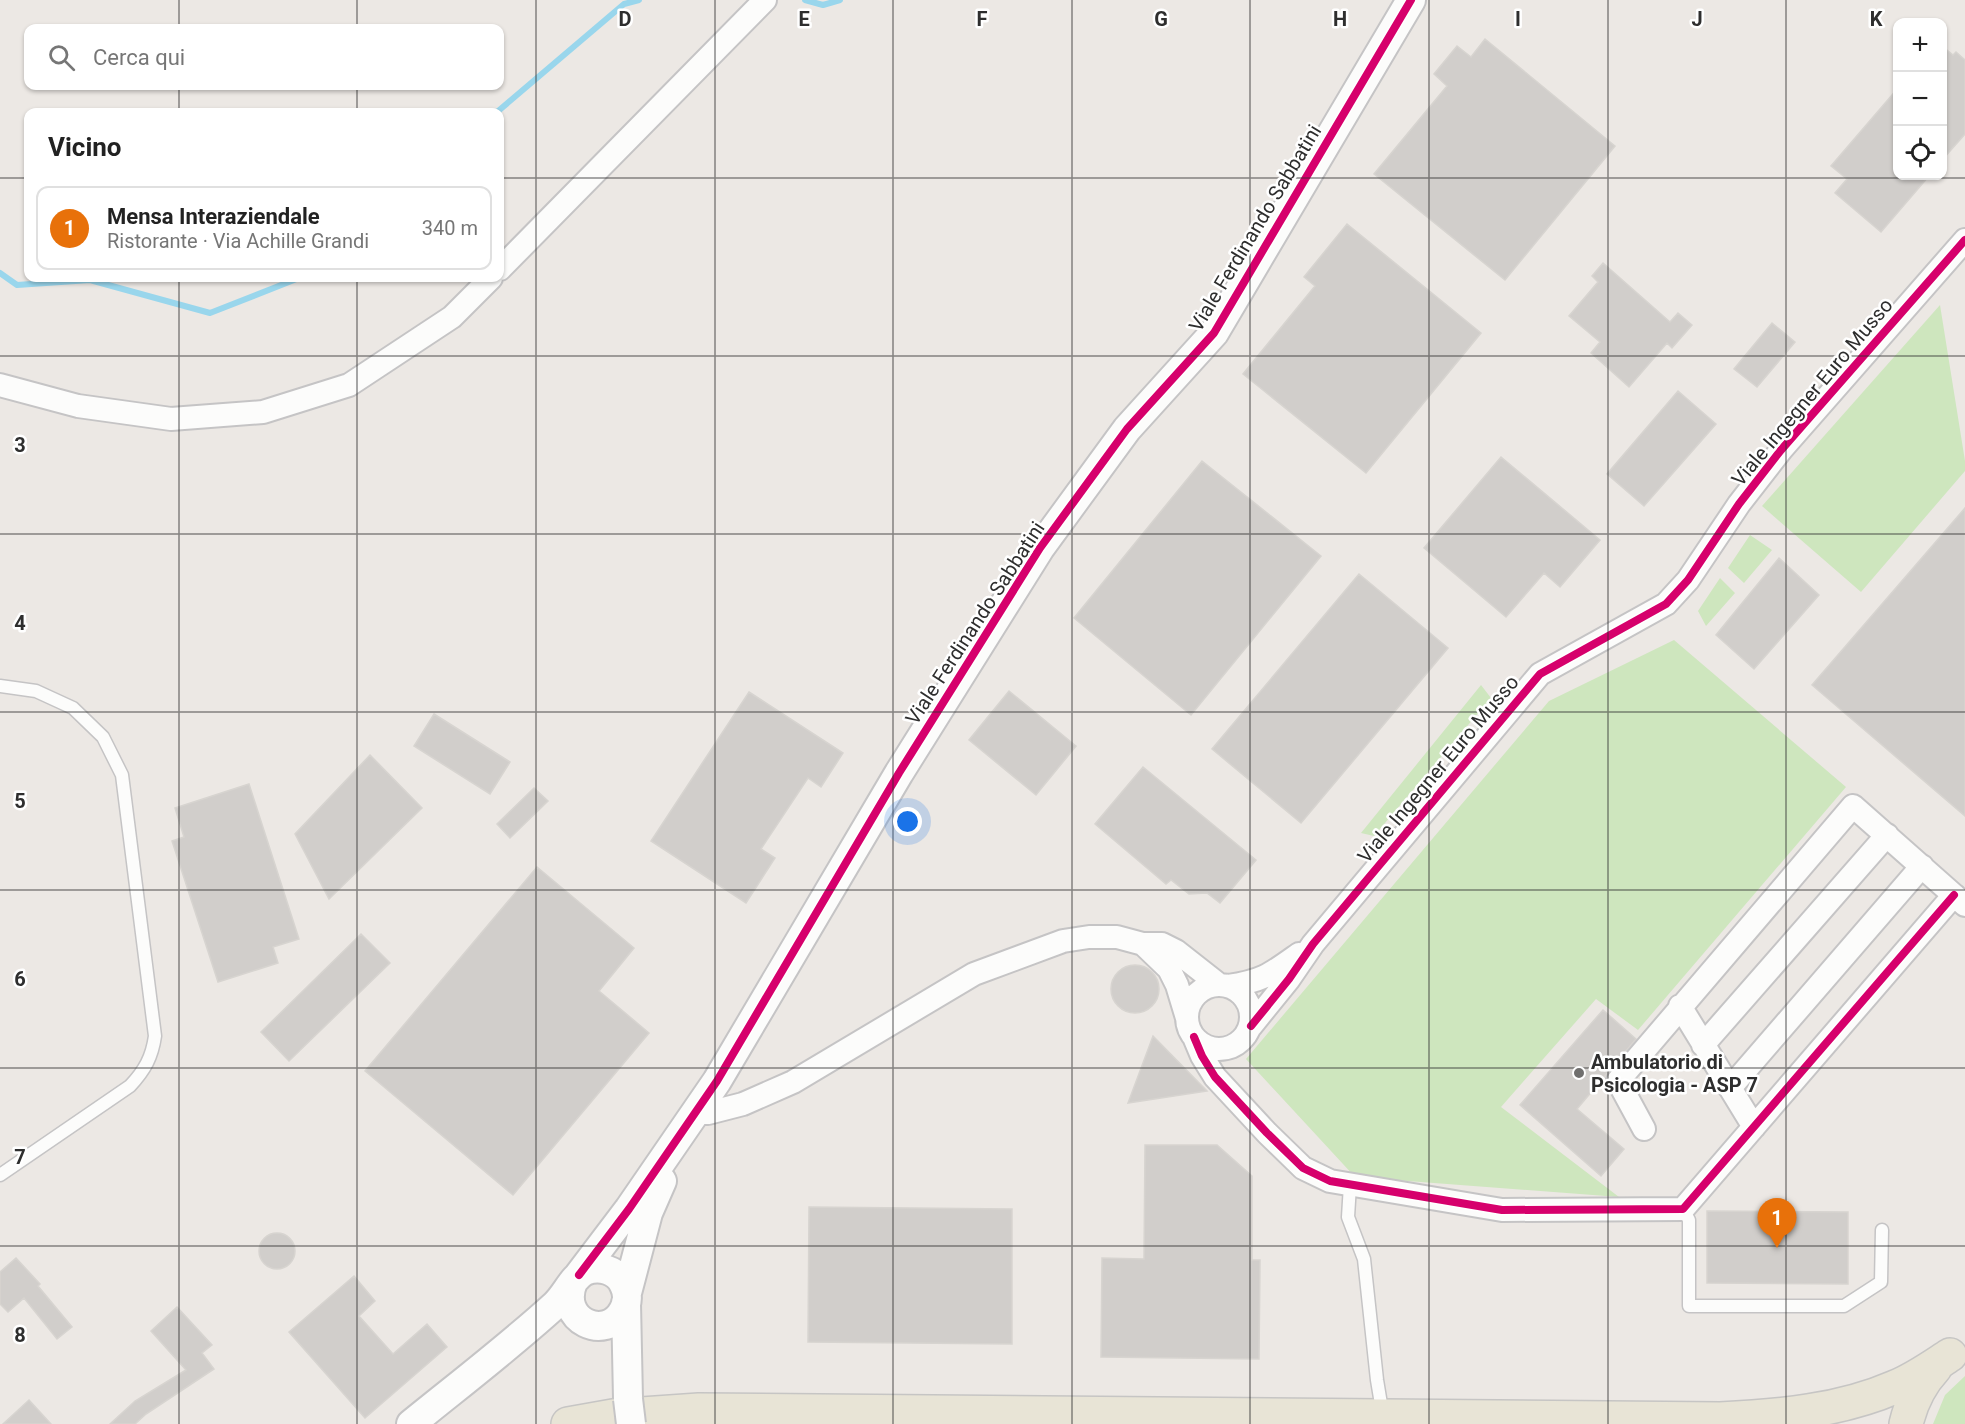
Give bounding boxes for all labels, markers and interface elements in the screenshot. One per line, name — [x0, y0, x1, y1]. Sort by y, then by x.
text: D — [619, 7, 632, 31]
text: E — [798, 7, 810, 31]
text: F — [977, 7, 988, 31]
text: G — [1154, 7, 1168, 31]
text: H — [1333, 7, 1347, 31]
text: I — [1515, 7, 1521, 31]
text: J — [1691, 7, 1703, 31]
text: K — [1870, 7, 1883, 31]
map controls — [1893, 18, 1947, 180]
button: + — [1893, 18, 1947, 72]
search box — [24, 24, 504, 90]
icon: search — [45, 41, 78, 74]
text: Cerca qui — [93, 45, 185, 70]
button: − — [1893, 72, 1947, 126]
street label: Viale Ferdinando Sabbatini — [1184, 120, 1326, 336]
button: locate — [1893, 126, 1947, 180]
text: Vicino — [48, 132, 122, 162]
text: Mensa Interaziendale — [107, 204, 320, 229]
text: 1 — [64, 216, 75, 240]
text: 340 m — [422, 216, 478, 240]
text: Ristorante · Via Achille Grandi — [107, 229, 369, 253]
street label: Viale Ingegner Euro Musso — [1726, 293, 1898, 491]
text: 3 — [14, 433, 26, 457]
street label: Viale Ferdinando Sabbatini — [900, 517, 1050, 729]
text: 4 — [14, 611, 26, 635]
street label: Viale Ingegner Euro Musso — [1352, 670, 1524, 868]
text: 5 — [14, 789, 26, 813]
your location — [893, 807, 922, 836]
text: 6 — [14, 967, 26, 991]
place label: Ambulatorio di Psicologia - ASP 7 — [1591, 1050, 1758, 1097]
marker: Ambulatorio di Psicologia - ASP 7 — [1572, 1066, 1586, 1080]
text: 7 — [14, 1145, 26, 1169]
pin: 1 — [1758, 1198, 1796, 1248]
text: 8 — [14, 1323, 26, 1347]

